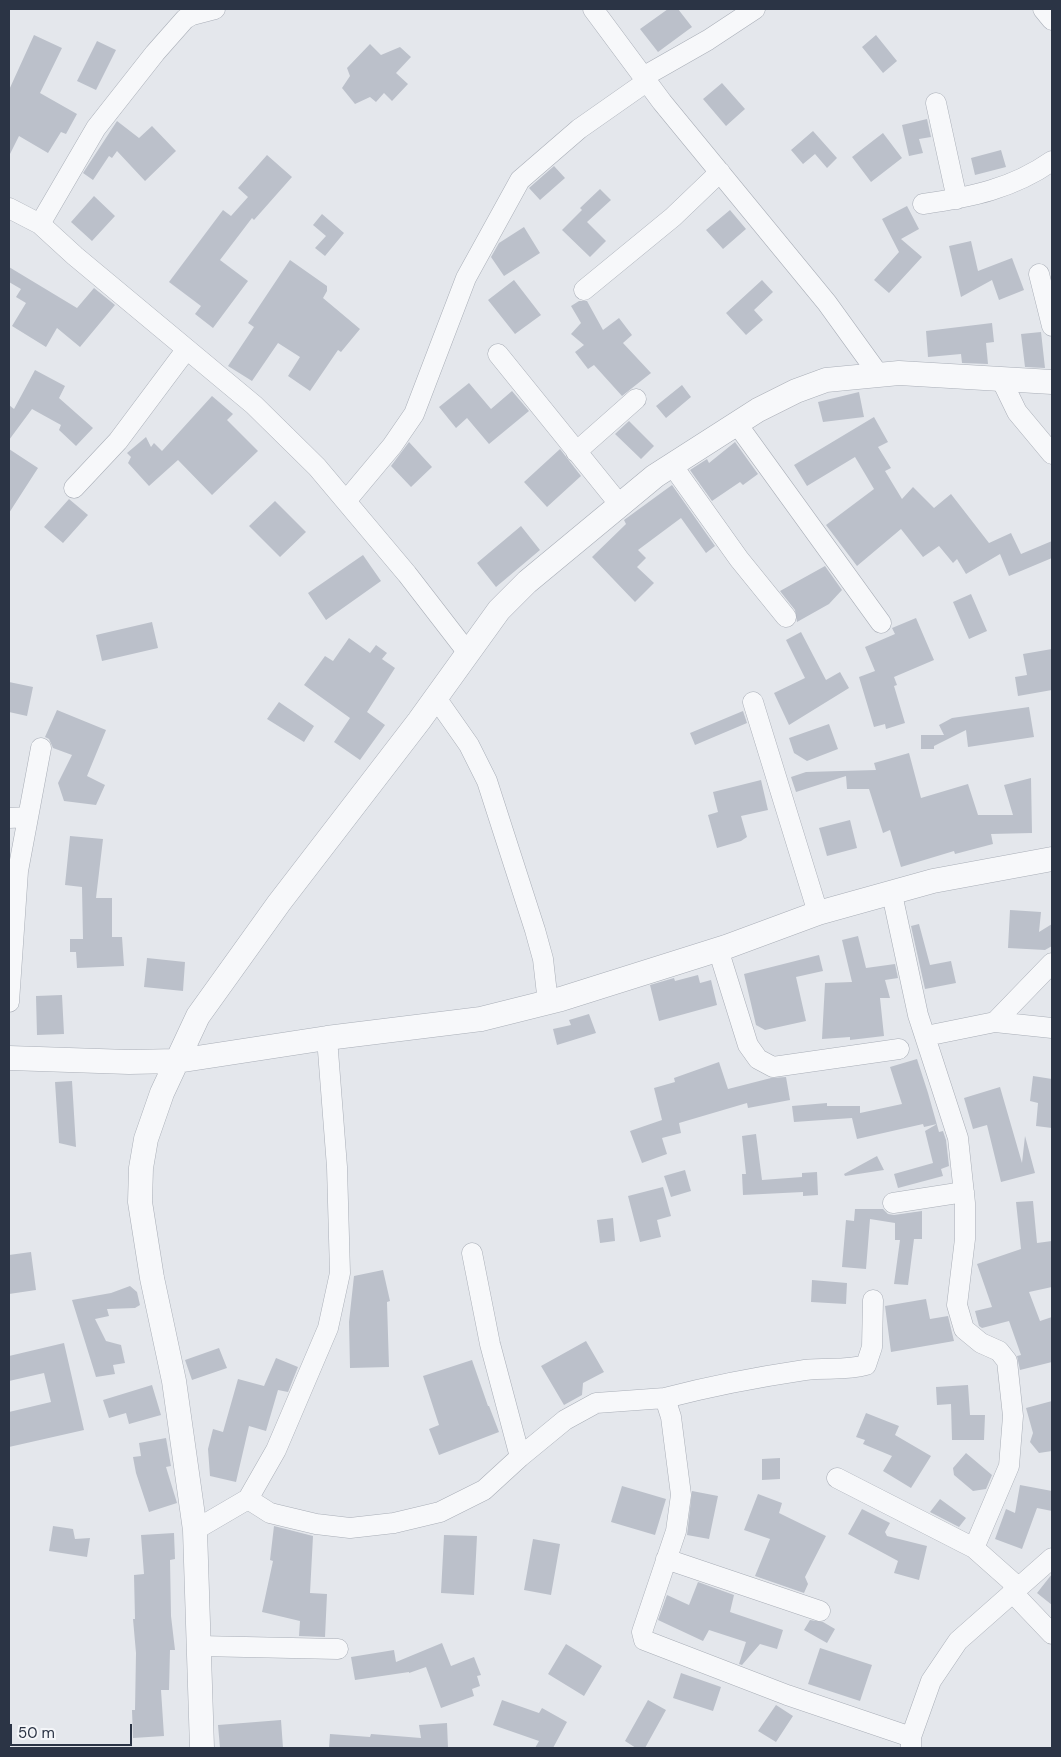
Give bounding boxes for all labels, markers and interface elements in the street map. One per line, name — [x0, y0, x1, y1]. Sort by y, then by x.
scale bar — [12, 1714, 135, 1746]
text: 50 m — [18, 1723, 55, 1743]

